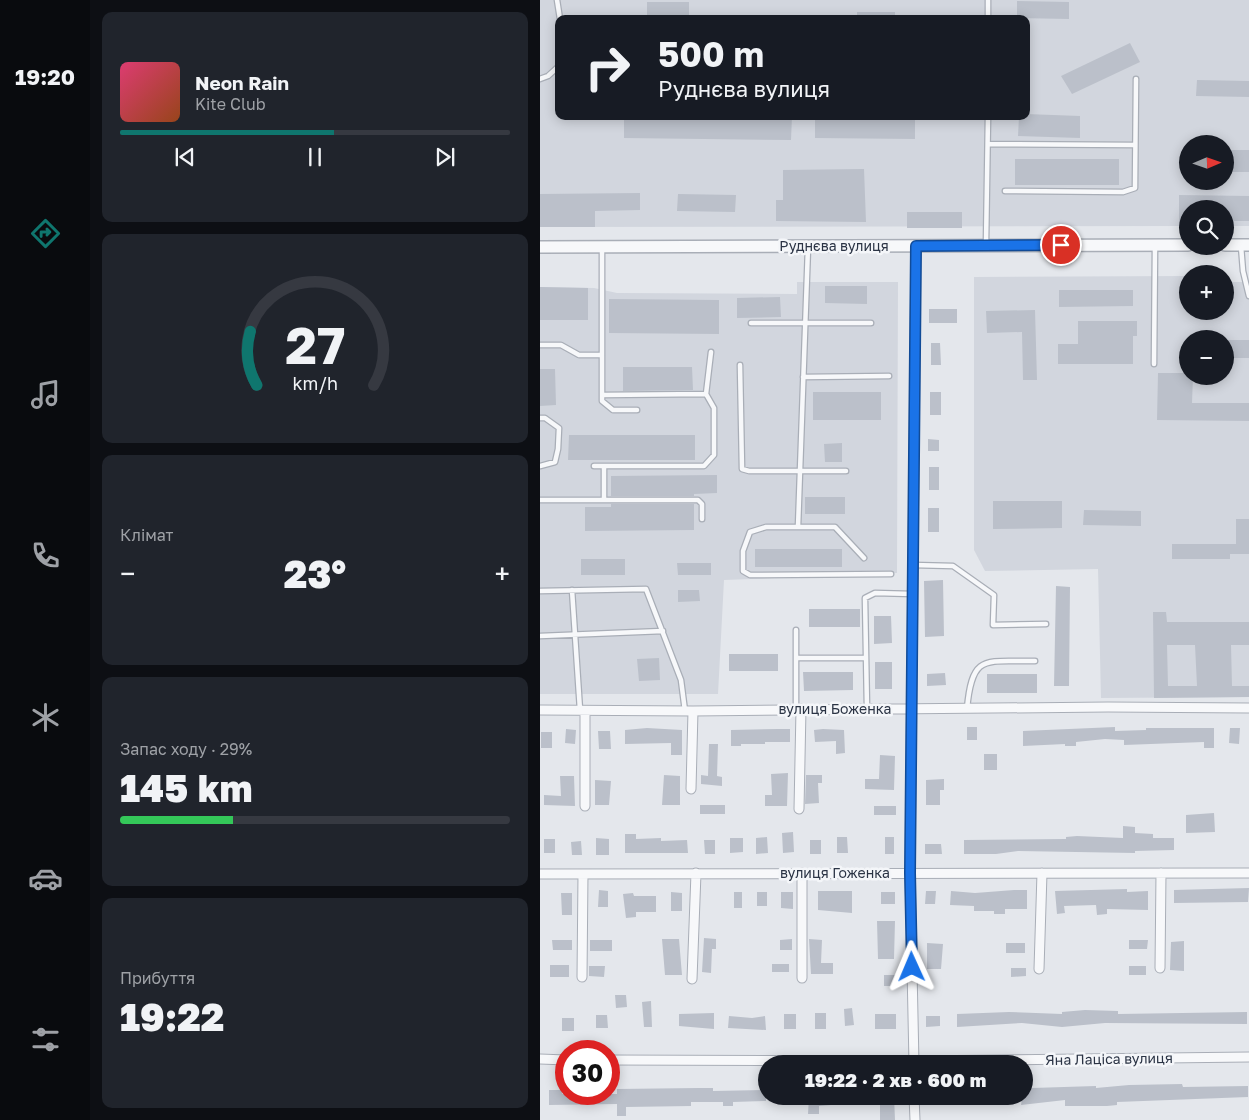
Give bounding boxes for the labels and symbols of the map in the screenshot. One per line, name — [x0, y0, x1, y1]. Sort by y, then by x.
north arrow — [1179, 135, 1234, 190]
pin — [1040, 224, 1082, 266]
street label: Руднєва вулиця — [779, 237, 889, 254]
street label: вулиця Боженка — [778, 700, 892, 717]
street label: вулиця Гоженка — [780, 864, 890, 881]
position arrow — [885, 940, 937, 992]
speed limit sign: 30 — [555, 1040, 620, 1105]
street label: Яна Лаціса вулиця — [1045, 1049, 1173, 1068]

